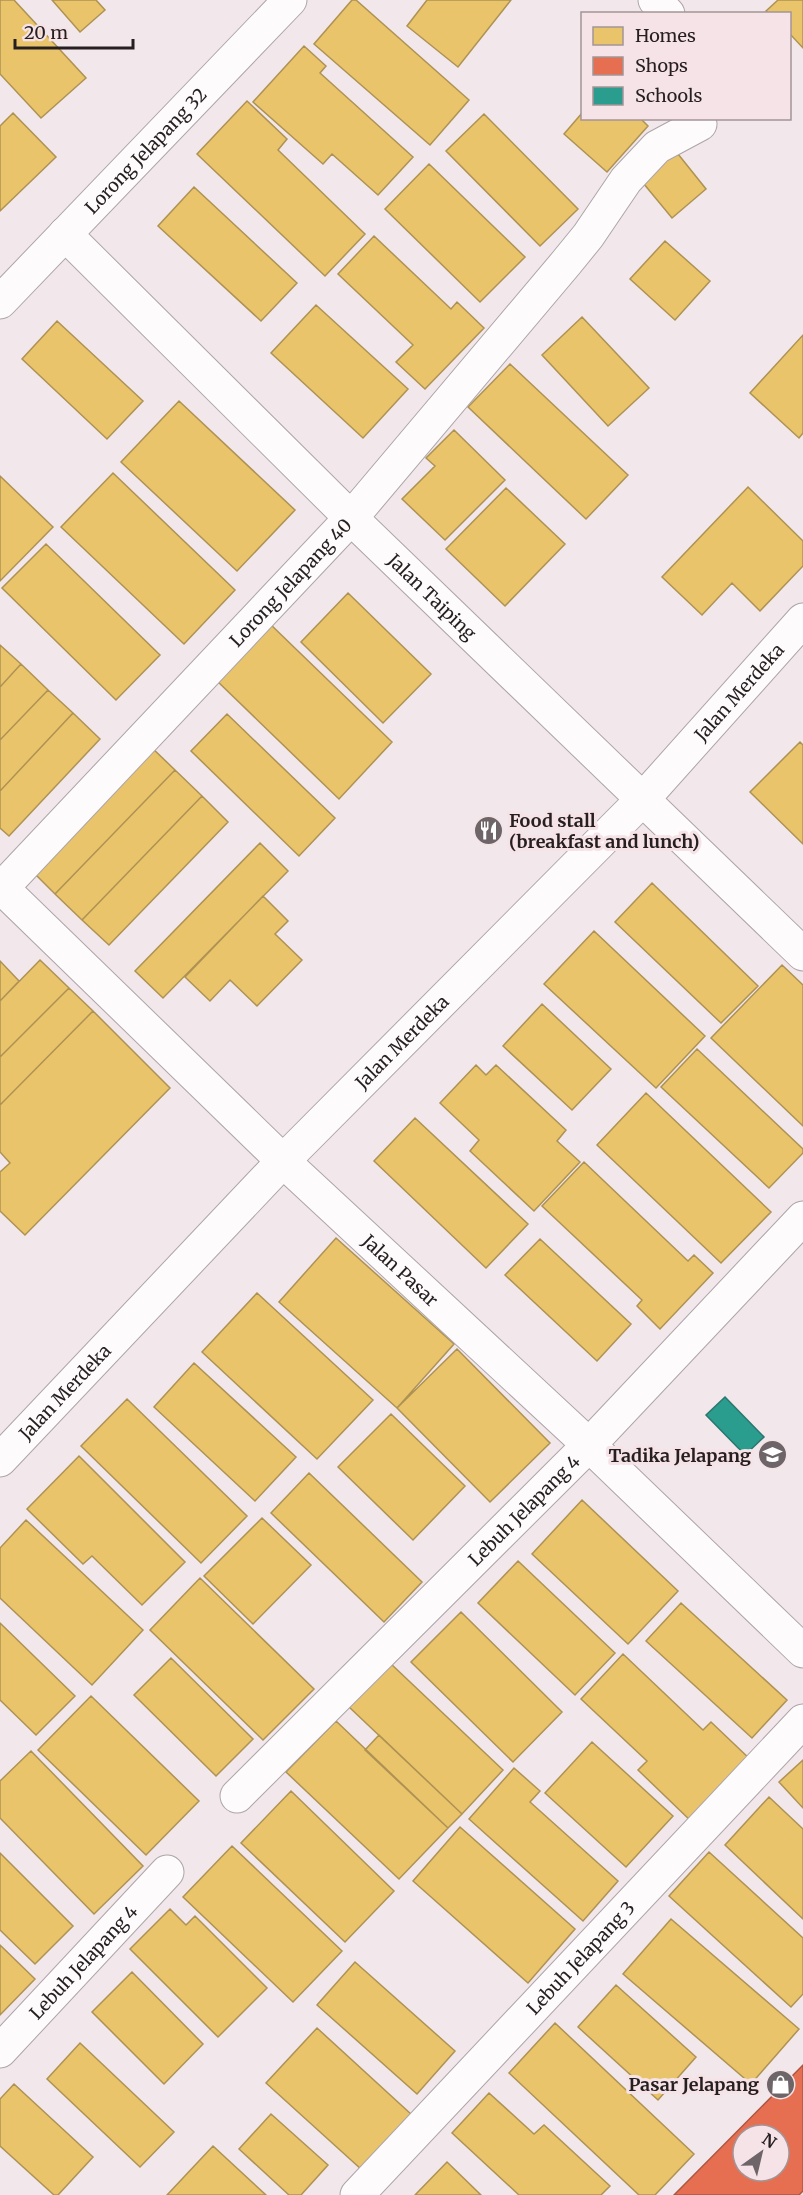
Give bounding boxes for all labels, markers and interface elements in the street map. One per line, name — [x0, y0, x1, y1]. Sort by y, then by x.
scale bar — [15, 12, 134, 50]
legend — [581, 12, 791, 120]
text: 20 m — [24, 21, 68, 44]
text: Homes — [635, 24, 696, 47]
text: Shops — [635, 54, 688, 77]
street label: Lorong Jelapang 32 — [80, 83, 211, 218]
text: Schools — [635, 84, 703, 107]
street label: Lorong Jelapang 40 — [224, 513, 356, 651]
street label: Jalan Taiping — [382, 548, 481, 644]
street label: Jalan Merdeka — [688, 638, 789, 746]
place label: Food stall (breakfast and lunch) — [509, 809, 699, 853]
restaurant icon: Food stall (breakfast and lunch) — [472, 814, 504, 846]
street label: Jalan Merdeka — [349, 990, 454, 1094]
street label: Jalan Pasar — [357, 1229, 443, 1311]
street label: Jalan Merdeka — [13, 1339, 116, 1445]
school or university icon: Tadika Jelapang — [756, 1439, 788, 1471]
place label: Tadika Jelapang — [608, 1444, 751, 1467]
street label: Lebuh Jelapang 4 — [463, 1450, 584, 1571]
street label: Lebuh Jelapang 3 — [521, 1896, 639, 2019]
street label: Lebuh Jelapang 4 — [24, 1900, 142, 2024]
shop icon: Pasar Jelapang — [764, 2068, 796, 2100]
place label: Pasar Jelapang — [628, 2073, 759, 2096]
north arrow — [731, 2123, 791, 2183]
text: N — [759, 2129, 781, 2153]

